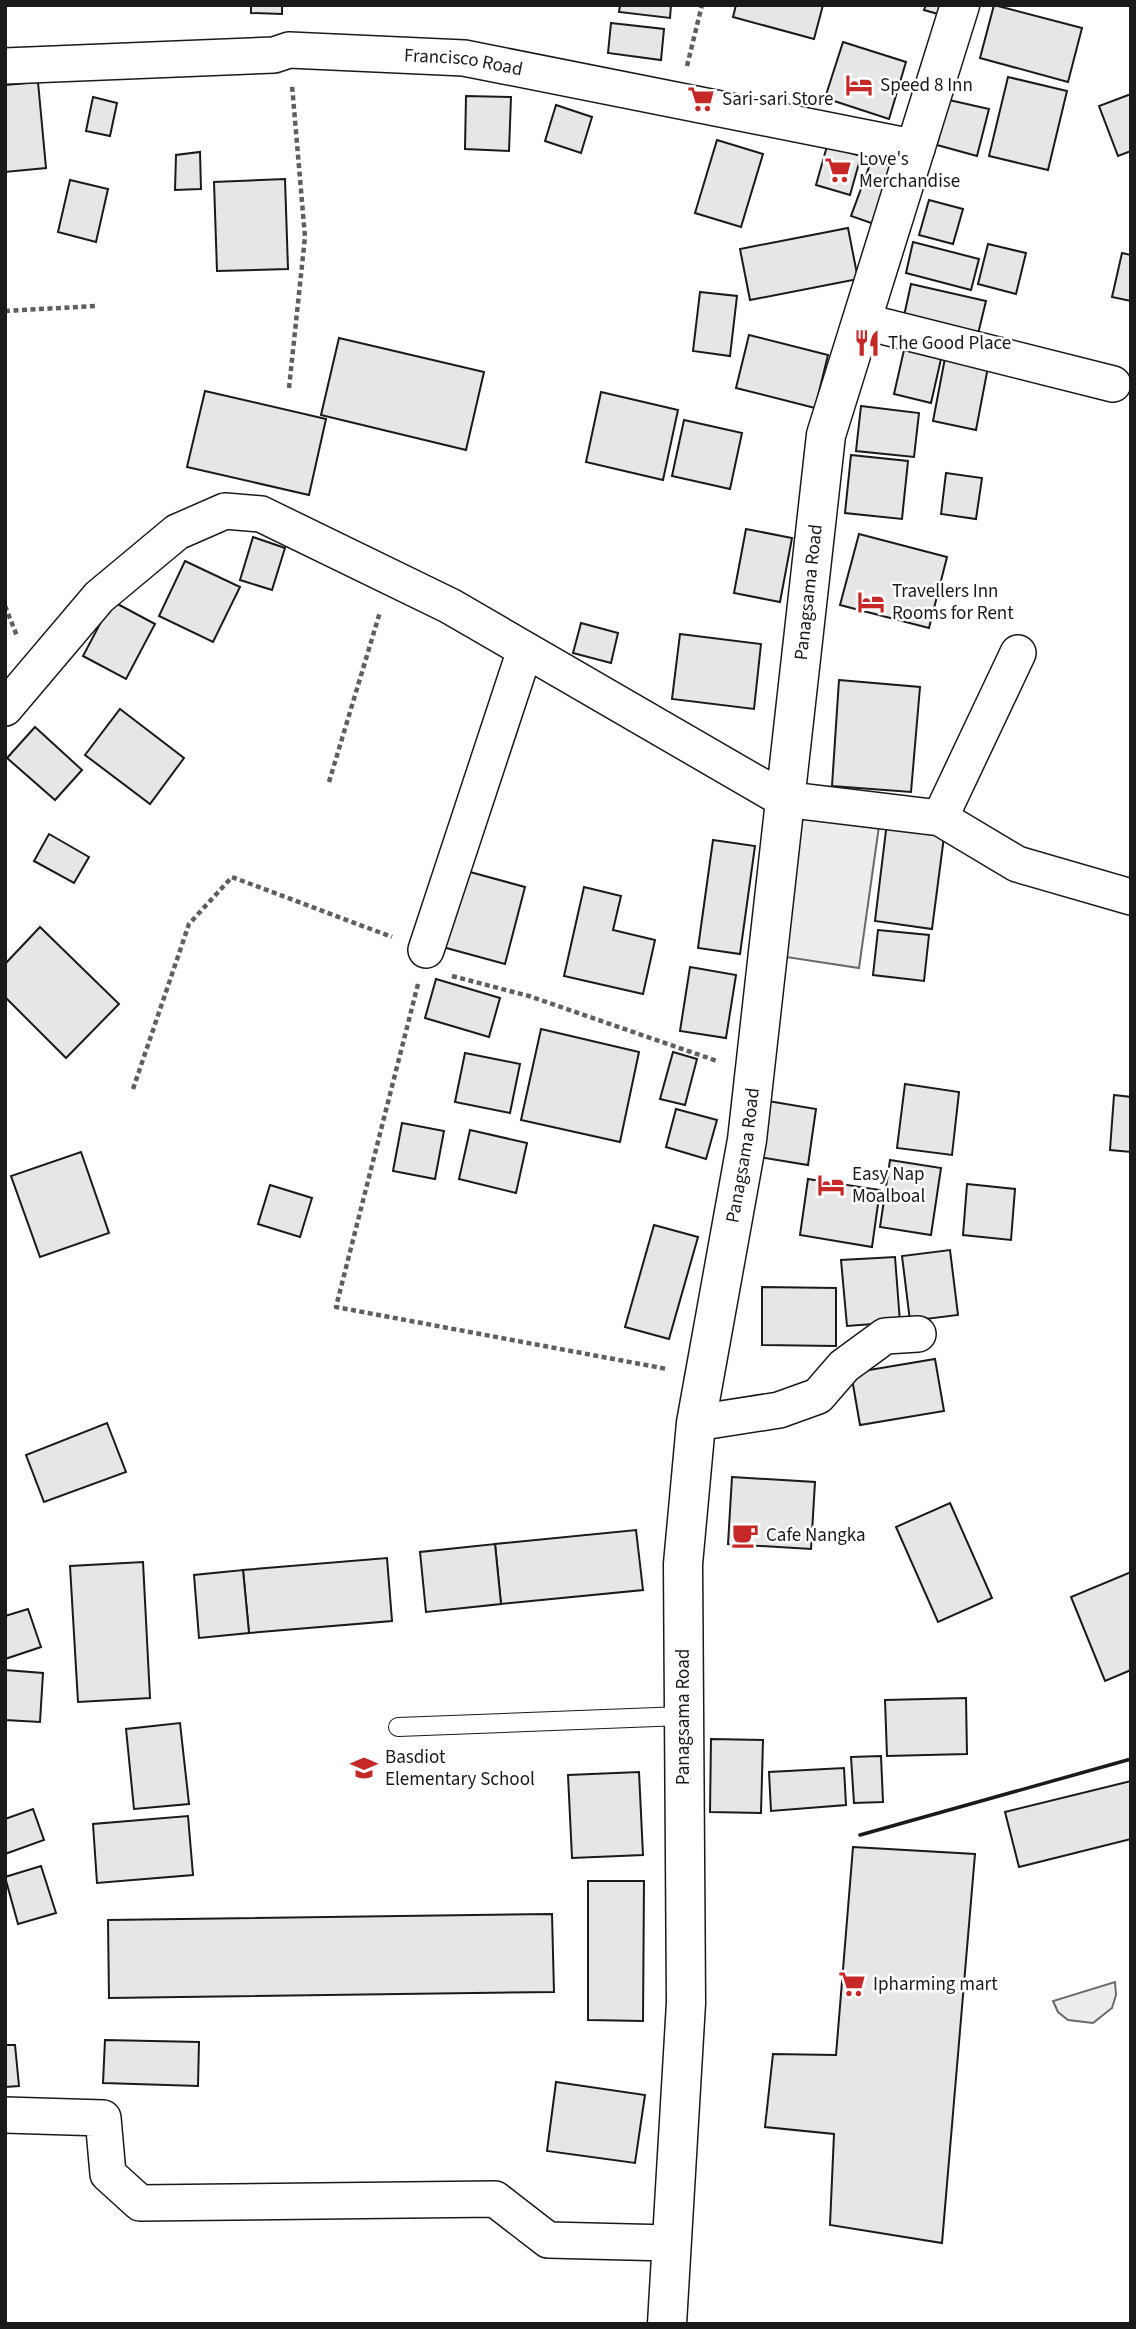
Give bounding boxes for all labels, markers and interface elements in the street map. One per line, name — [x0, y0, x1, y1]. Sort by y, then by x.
street label: Francisco Road — [403, 42, 525, 83]
hotel icon: Speed 8 Inn — [844, 70, 874, 100]
place label: Speed 8 Inn — [880, 72, 973, 99]
supermarket icon: Sari-sari Store — [686, 84, 716, 114]
place label: Sari-sari Store — [722, 86, 834, 113]
place label: Love's Merchandise — [859, 146, 960, 195]
supermarket icon: Love's Merchandise — [823, 155, 853, 185]
restaurant icon: The Good Place — [852, 328, 882, 358]
place label: The Good Place — [888, 330, 1011, 357]
street label: Panagsama Road — [787, 523, 829, 662]
place label: Travellers Inn Rooms for Rent — [892, 578, 1014, 627]
hotel icon: Travellers Inn Rooms for Rent — [856, 587, 886, 617]
street label: Panagsama Road — [719, 1086, 766, 1225]
place label: Easy Nap Moalboal — [852, 1161, 925, 1210]
hotel icon: Easy Nap Moalboal — [816, 1170, 846, 1200]
cafe icon: Cafe Nangka — [730, 1520, 760, 1550]
place label: Cafe Nangka — [766, 1522, 866, 1549]
street label: Panagsama Road — [670, 1649, 697, 1785]
place label: Basdiot Elementary School — [385, 1744, 535, 1793]
school or university icon: Basdiot Elementary School — [349, 1753, 379, 1783]
supermarket icon: Ipharming mart — [837, 1969, 867, 1999]
place label: Ipharming mart — [873, 1971, 998, 1998]

